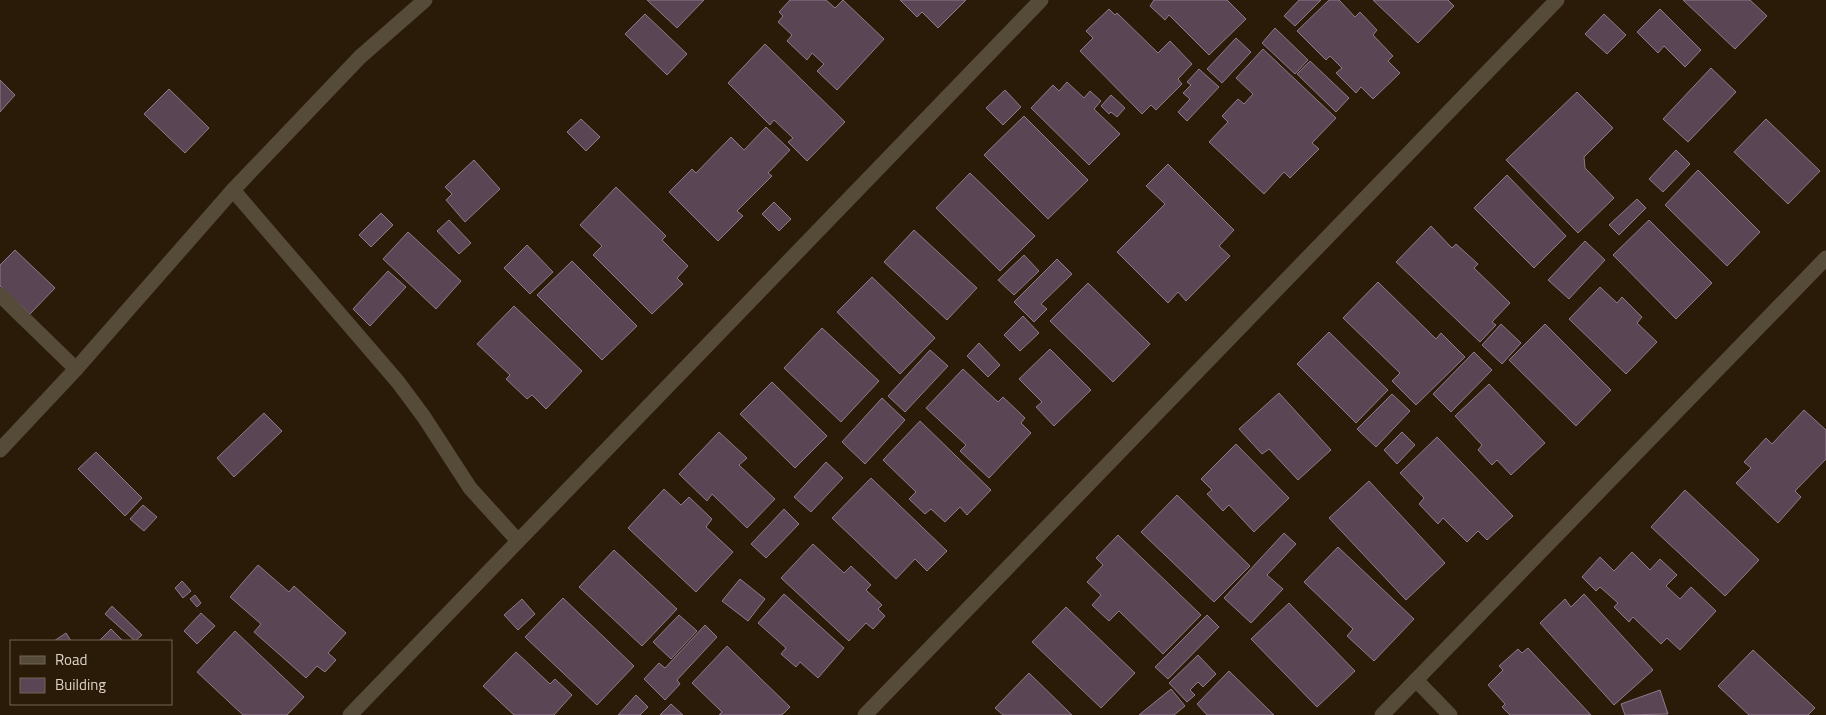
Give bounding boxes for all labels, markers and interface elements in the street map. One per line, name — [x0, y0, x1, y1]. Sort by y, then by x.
legend — [10, 640, 172, 705]
text: Road — [55, 648, 87, 671]
text: Building — [55, 673, 106, 696]

